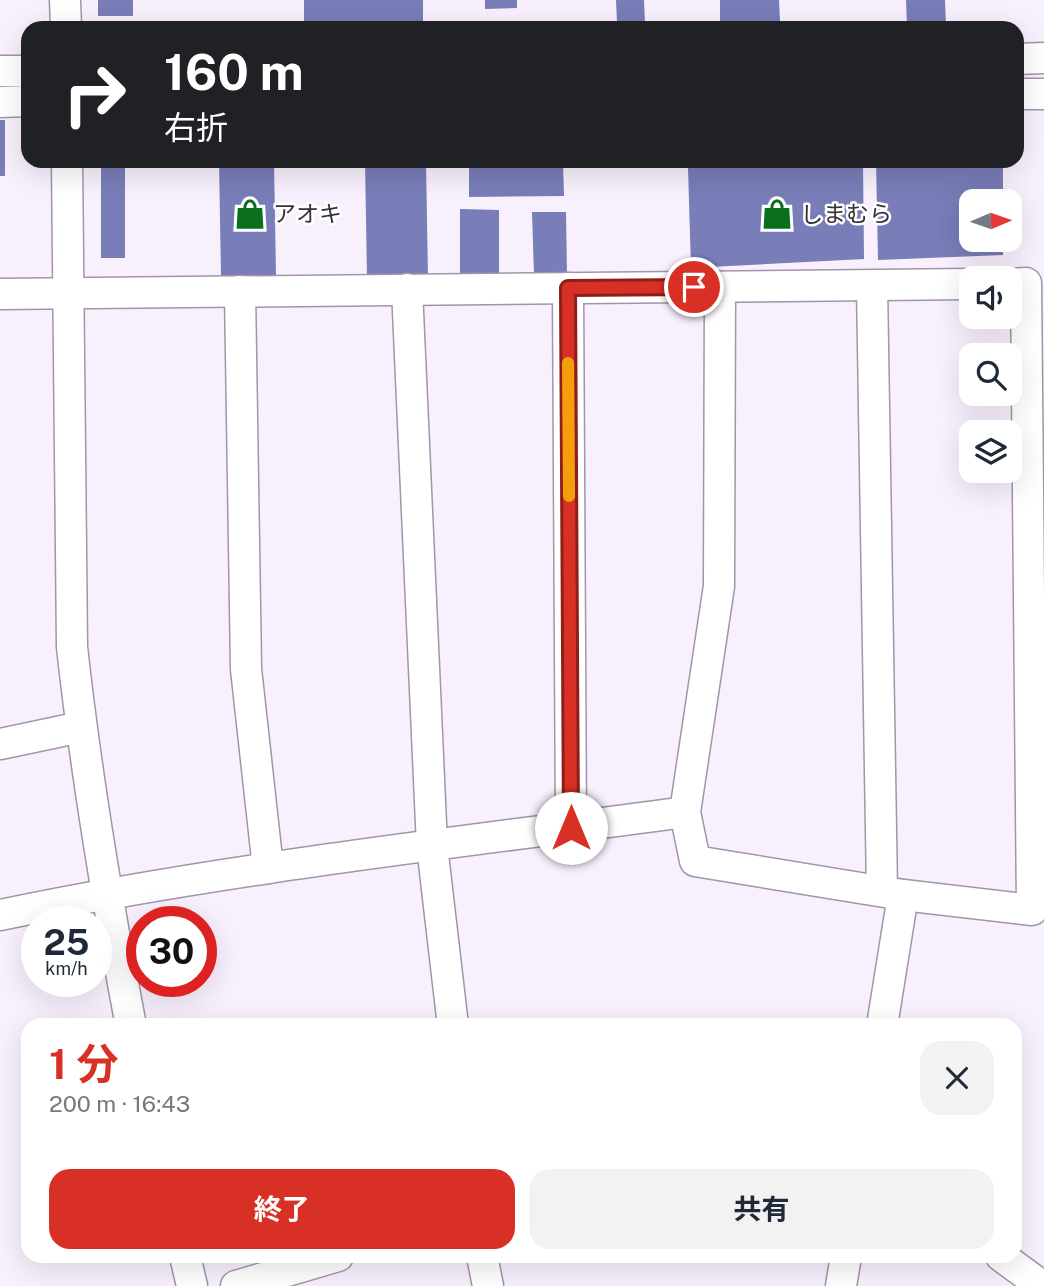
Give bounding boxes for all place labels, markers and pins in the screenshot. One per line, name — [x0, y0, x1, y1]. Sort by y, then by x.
shop icon: アオキ — [233, 197, 267, 231]
shop icon: しまむら — [760, 197, 794, 231]
place label: アオキ — [273, 200, 342, 227]
place label: しまむら — [800, 200, 892, 227]
pin — [664, 257, 724, 317]

